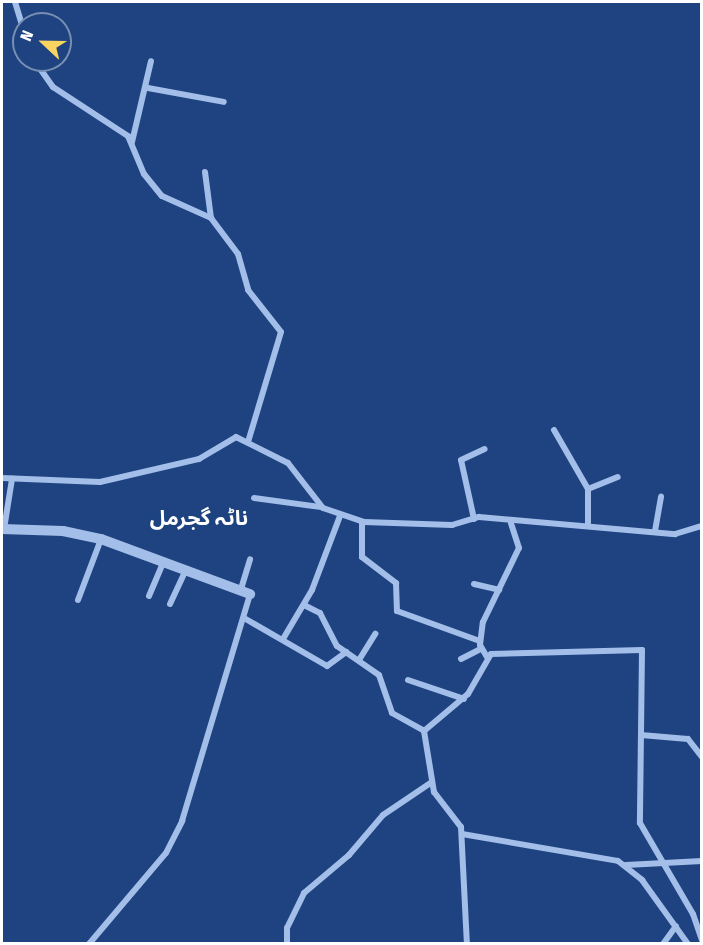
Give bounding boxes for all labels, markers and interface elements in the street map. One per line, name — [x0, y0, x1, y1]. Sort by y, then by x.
north arrow — [12, 12, 72, 72]
text: N — [16, 28, 37, 44]
district label: ناٹہ گجرمل — [150, 505, 248, 531]

